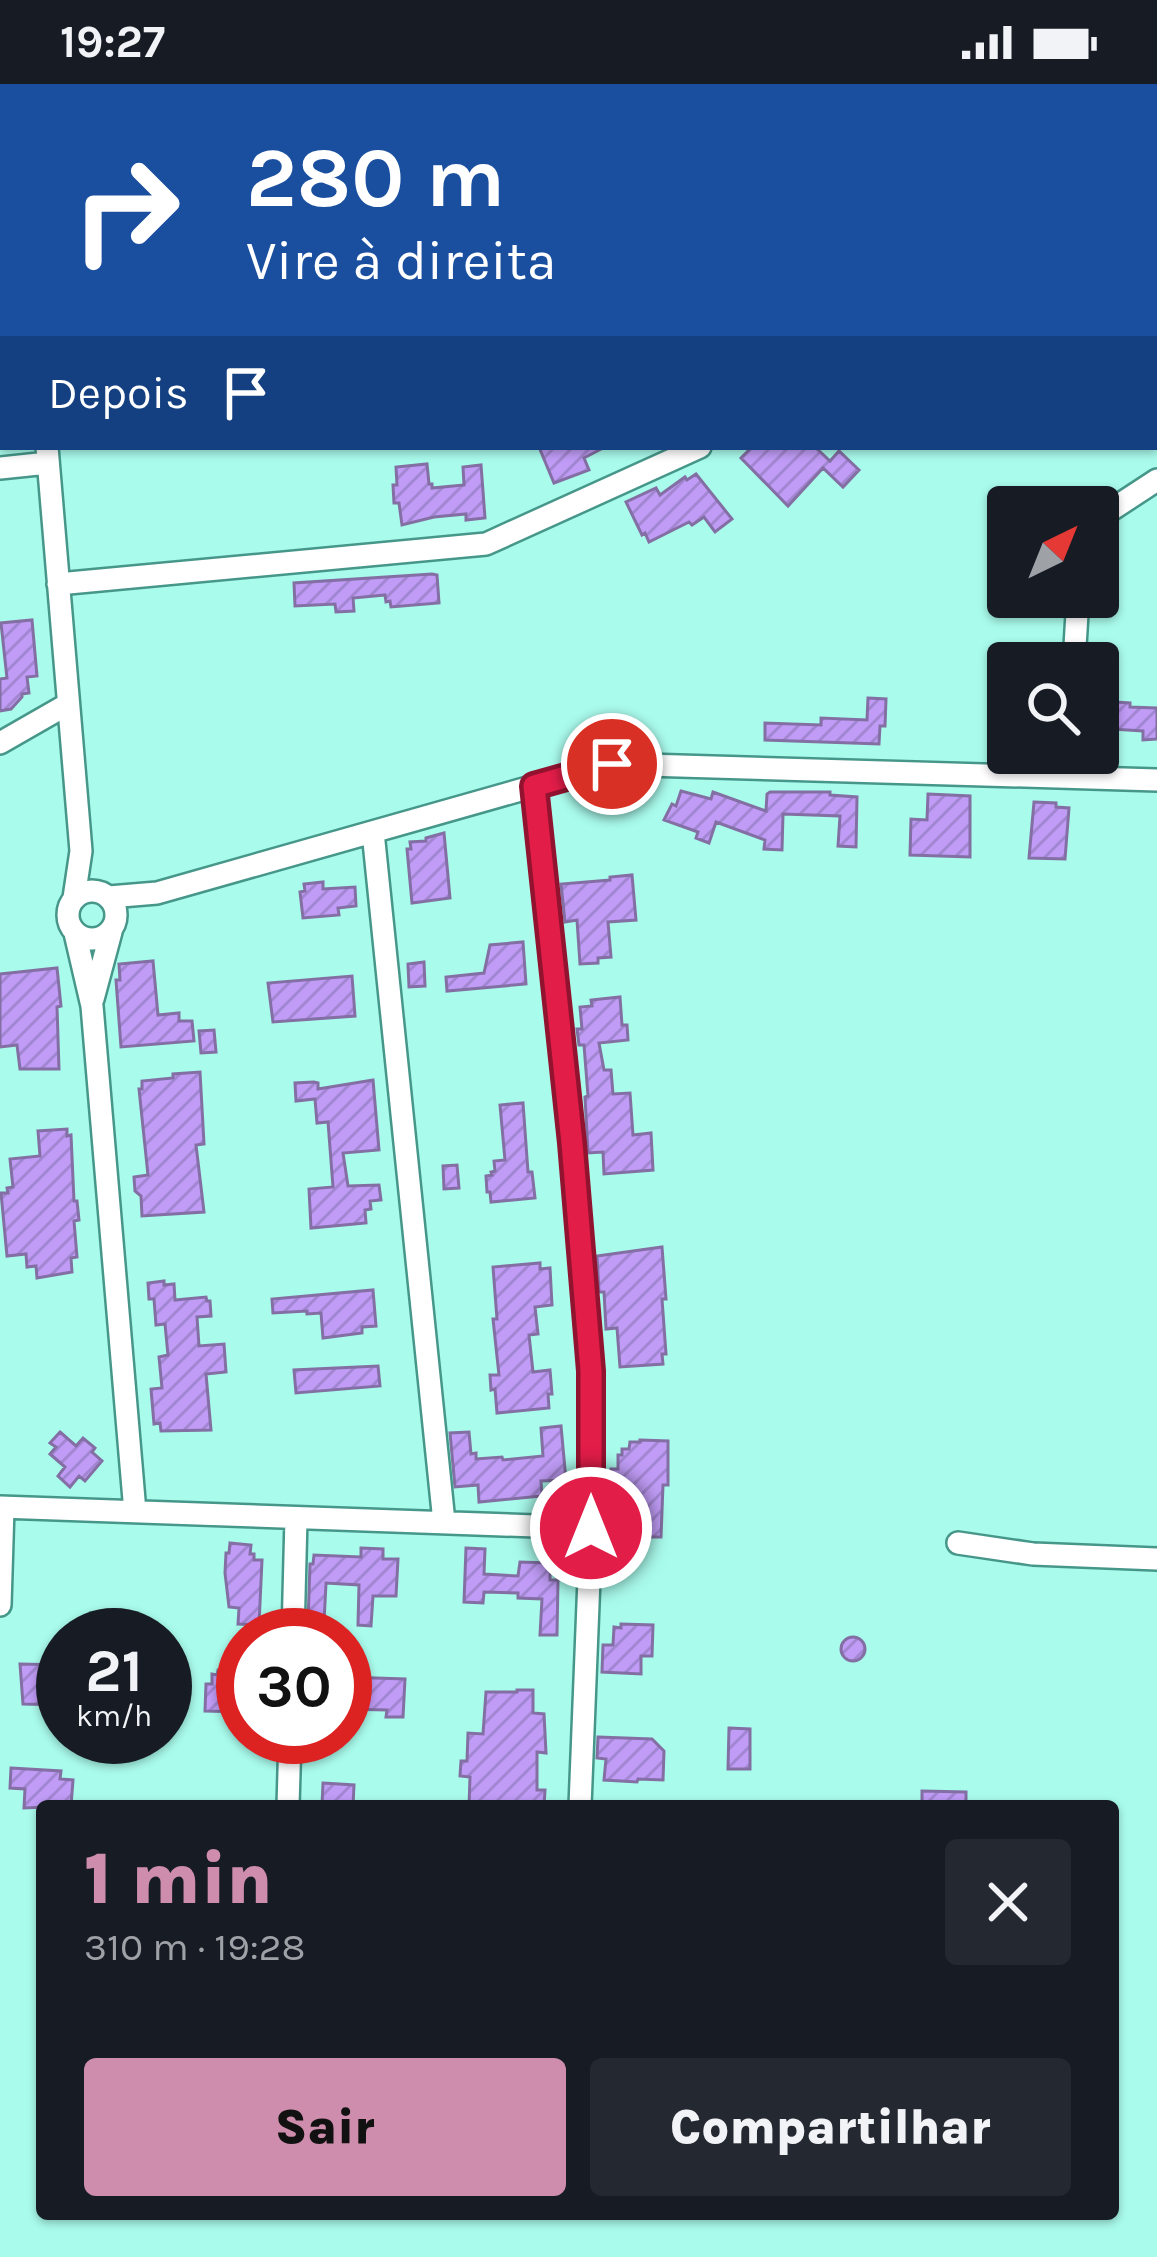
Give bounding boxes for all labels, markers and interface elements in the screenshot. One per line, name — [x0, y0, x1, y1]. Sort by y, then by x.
text: 19:27 — [60, 16, 165, 68]
text: 280 m — [246, 129, 505, 227]
icon: right — [48, 132, 204, 288]
text: Vire à direita — [246, 229, 557, 293]
icon: arrive — [213, 360, 279, 426]
text: Depois — [48, 367, 189, 419]
north arrow — [987, 486, 1119, 618]
map controls — [987, 486, 1119, 774]
button: search — [987, 642, 1119, 774]
pin — [561, 713, 663, 815]
icon: arrive — [579, 731, 645, 797]
position arrow — [528, 1465, 654, 1591]
speed limit sign: 30 — [216, 1608, 372, 1764]
text: 21 — [85, 1636, 143, 1706]
text: km/h — [76, 1698, 152, 1734]
text: 1 min — [84, 1837, 273, 1921]
button: close — [945, 1839, 1071, 1965]
text: 310 m · 19:28 — [84, 1924, 305, 1970]
button: Sair — [84, 2058, 566, 2196]
button: Compartilhar — [590, 2058, 1071, 2196]

